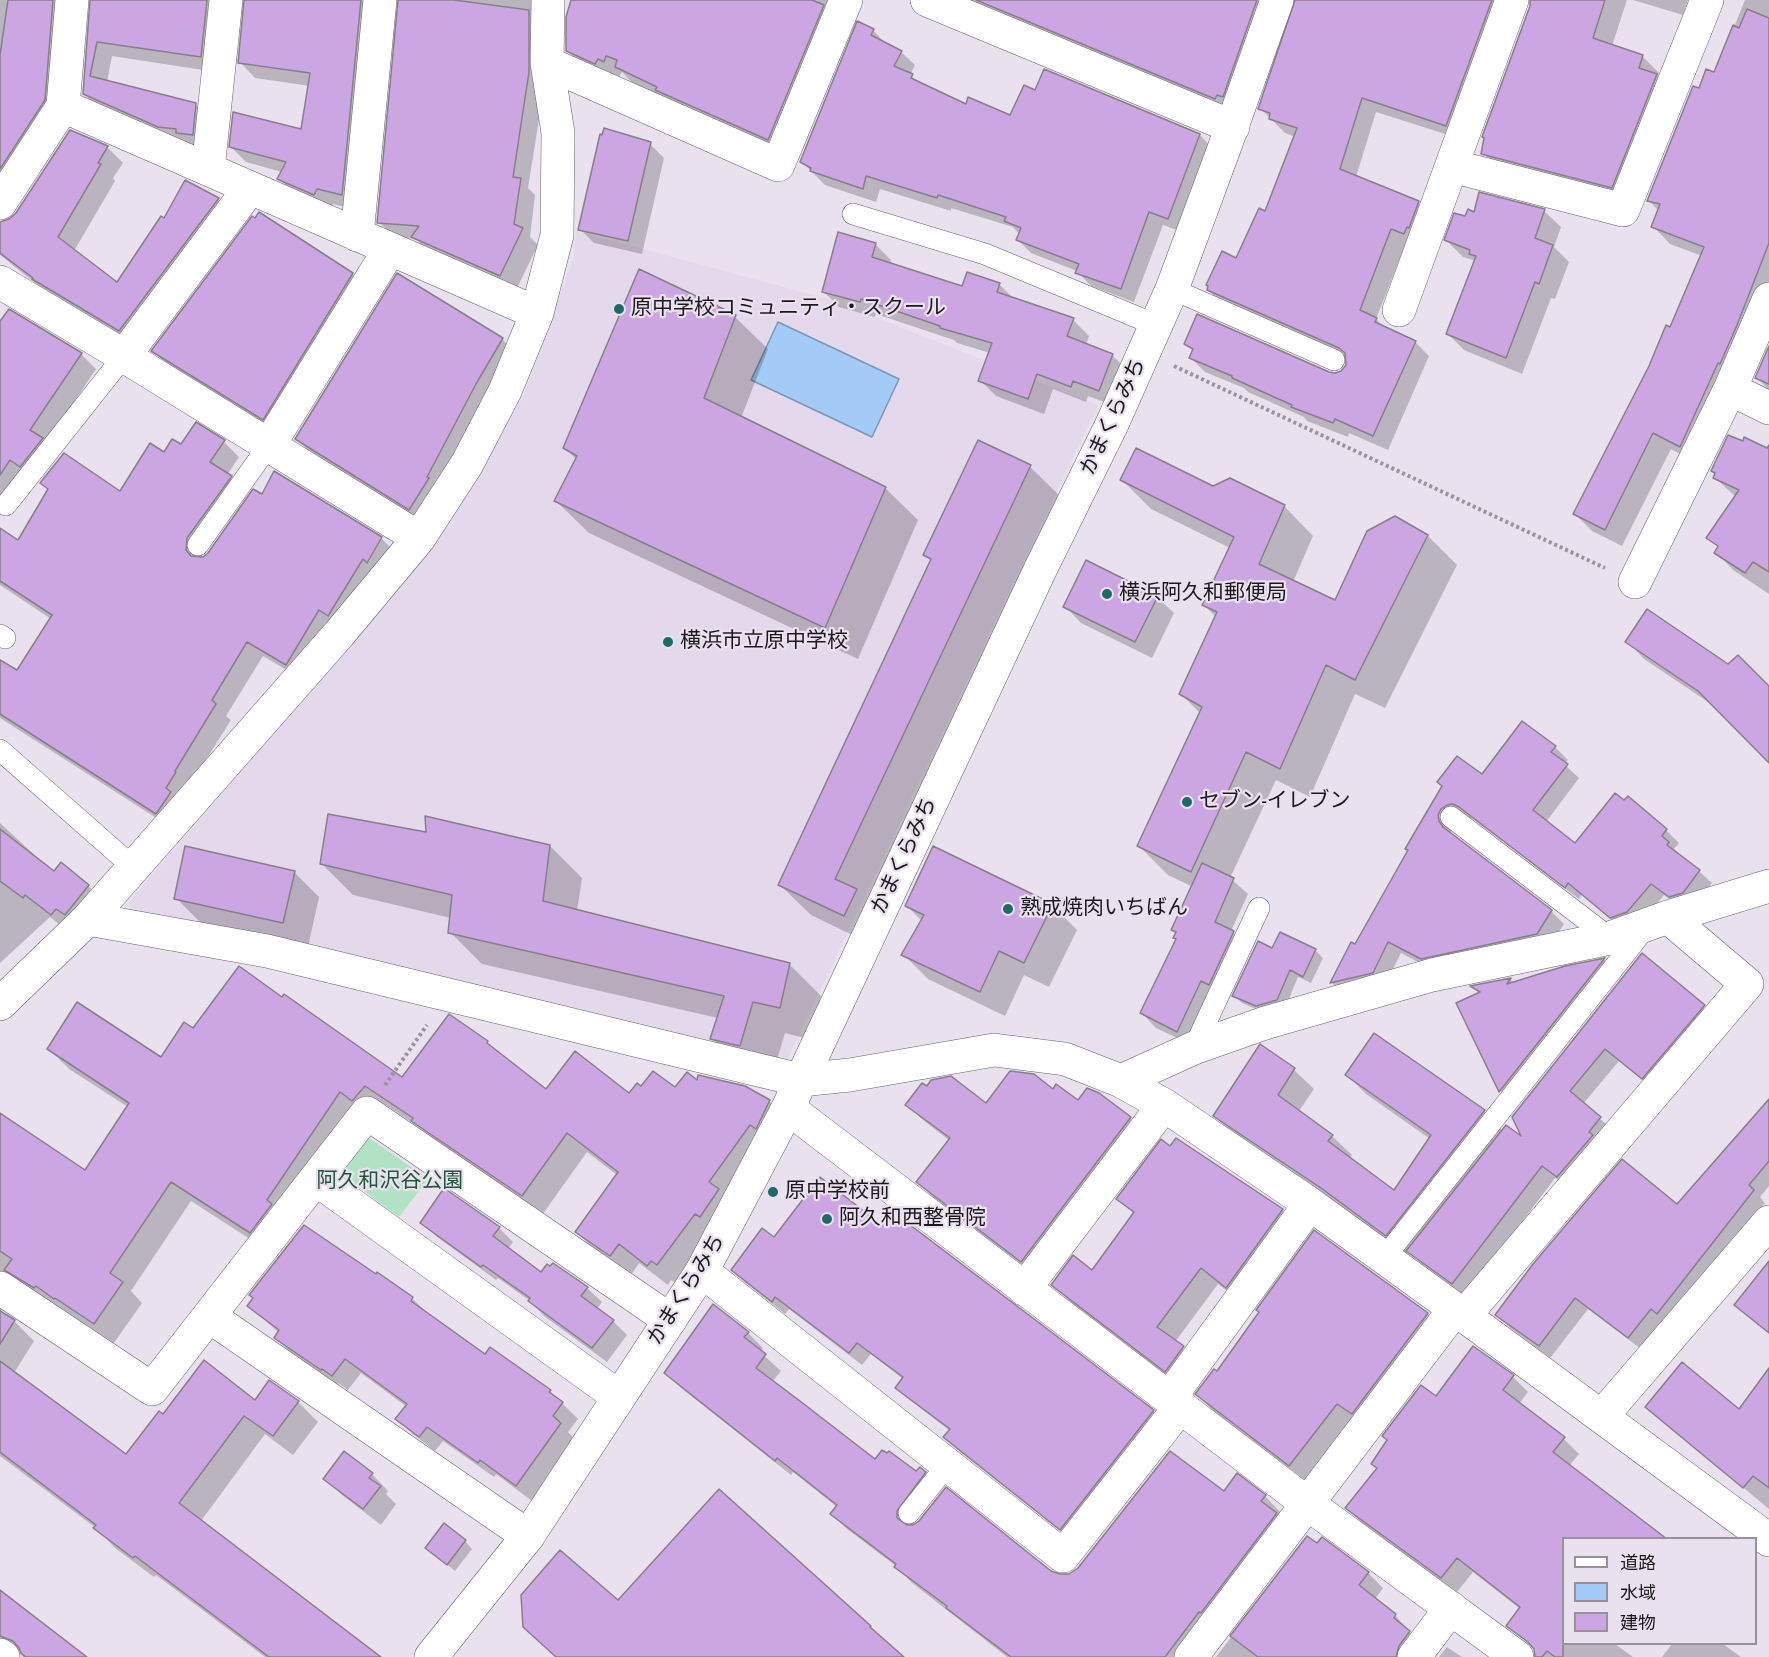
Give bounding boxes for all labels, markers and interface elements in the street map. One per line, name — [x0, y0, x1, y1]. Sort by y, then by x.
place label: 原中学校コミュニティ・スクール — [631, 296, 946, 322]
marker: 原中学校コミュニティ・スクール — [612, 302, 626, 316]
street label: かまくらみち — [1076, 355, 1152, 479]
place label: 横浜阿久和郵便局 — [1119, 581, 1287, 607]
marker: 横浜阿久和郵便局 — [1100, 587, 1114, 601]
place label: 横浜市立原中学校 — [680, 629, 848, 655]
marker: 横浜市立原中学校 — [661, 635, 675, 649]
place label: セブン-イレブン — [1199, 789, 1350, 815]
street label: かまくらみち — [867, 794, 943, 918]
marker: セブン-イレブン — [1180, 795, 1194, 809]
place label: 熟成焼肉いちばん — [1020, 896, 1188, 922]
marker: 熟成焼肉いちばん — [1001, 902, 1015, 916]
park label: 阿久和沢谷公園 — [317, 1169, 463, 1195]
place label: 原中学校前 — [785, 1179, 890, 1205]
marker: 原中学校前 — [766, 1185, 780, 1199]
place label: 阿久和西整骨院 — [839, 1206, 986, 1232]
marker: 阿久和西整骨院 — [820, 1212, 834, 1226]
street label: かまくらみち — [643, 1230, 731, 1350]
legend — [1562, 1537, 1757, 1645]
text: 道路 — [1620, 1550, 1656, 1576]
text: 水域 — [1620, 1580, 1656, 1606]
text: 建物 — [1620, 1610, 1656, 1636]

